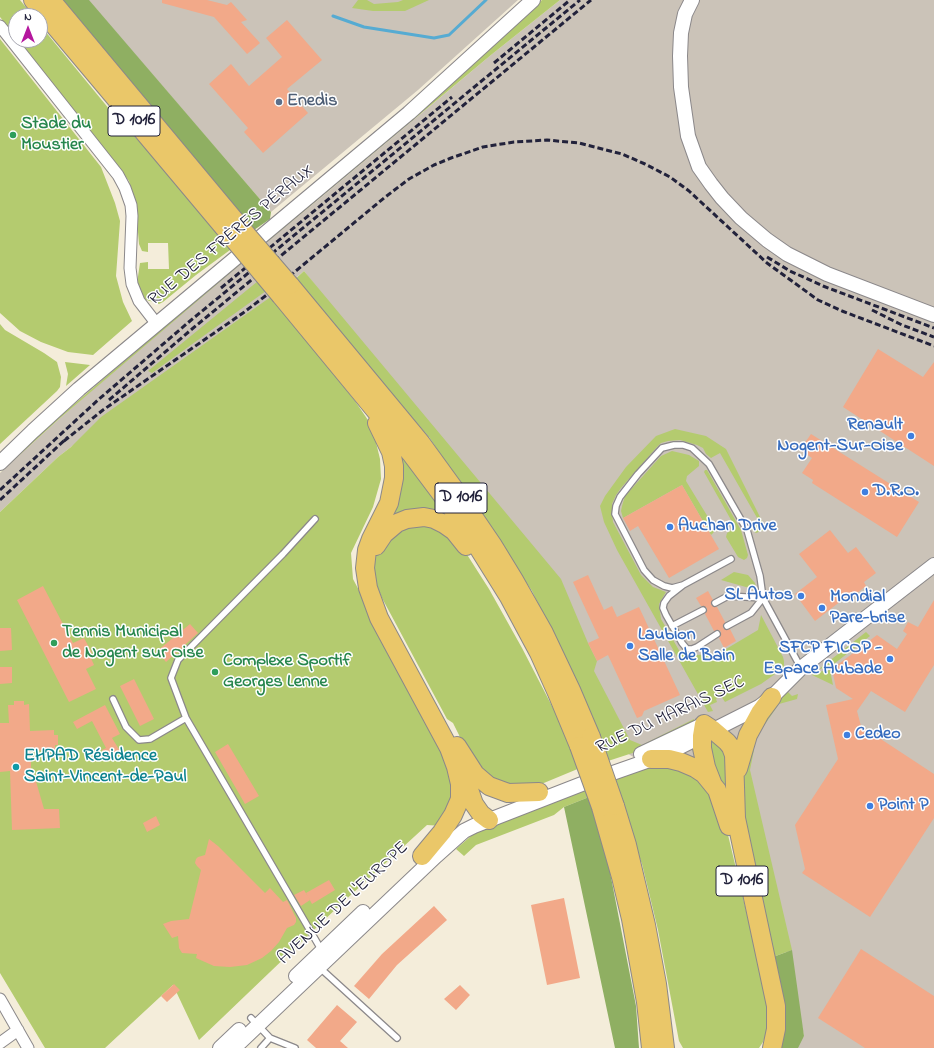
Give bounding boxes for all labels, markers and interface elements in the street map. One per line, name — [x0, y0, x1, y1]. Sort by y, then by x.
north arrow — [8, 8, 48, 48]
text: N — [24, 9, 32, 25]
place label: Enedis — [287, 91, 337, 113]
marker: Enedis — [274, 97, 284, 107]
road number: D 1016 — [108, 106, 160, 136]
place label: Stade du Moustier — [21, 114, 91, 156]
marker: Stade du Moustier — [8, 130, 18, 140]
street label: RUE DES FRÈRES PÉRAUX — [145, 160, 319, 312]
place label: Renault Nogent-Sur-Oise — [777, 415, 903, 458]
marker: Renault Nogent-Sur-Oise — [906, 431, 916, 441]
place label: D.R.O. — [873, 481, 919, 503]
road number: D 1016 — [435, 483, 487, 513]
marker: D.R.O. — [860, 487, 870, 497]
place label: Auchan Drive — [678, 516, 777, 538]
marker: Auchan Drive — [665, 522, 675, 532]
place label: SL Autos — [724, 585, 793, 607]
place label: Mondial Pare-brise — [830, 587, 905, 630]
marker: SL Autos — [796, 591, 806, 601]
marker: Mondial Pare-brise — [817, 603, 827, 613]
place label: Tennis Municipal de Nogent sur Oise — [62, 622, 204, 664]
place label: Laubion Salle de Bain — [638, 625, 735, 668]
marker: Tennis Municipal de Nogent sur Oise — [49, 638, 59, 648]
place label: SFCP FICOP - Espace Aubade — [763, 638, 882, 680]
marker: Laubion Salle de Bain — [625, 641, 635, 651]
place label: Complexe Sportif Georges Lenne — [223, 651, 351, 694]
marker: SFCP FICOP - Espace Aubade — [885, 654, 895, 664]
marker: Complexe Sportif Georges Lenne — [210, 667, 220, 677]
street label: RUE DU MARAIS SEC — [593, 672, 749, 760]
place label: Cedeo — [855, 724, 900, 746]
marker: Cedeo — [842, 730, 852, 740]
place label: EHPAD Résidence Saint-Vincent-de-Paul — [24, 746, 187, 788]
marker: EHPAD Résidence Saint-Vincent-de-Paul — [11, 762, 21, 772]
place label: Point P — [878, 795, 929, 817]
marker: Point P — [865, 801, 875, 811]
street label: AVENUE DE L'EUROPE — [274, 838, 414, 970]
road number: D 1016 — [716, 866, 768, 896]

